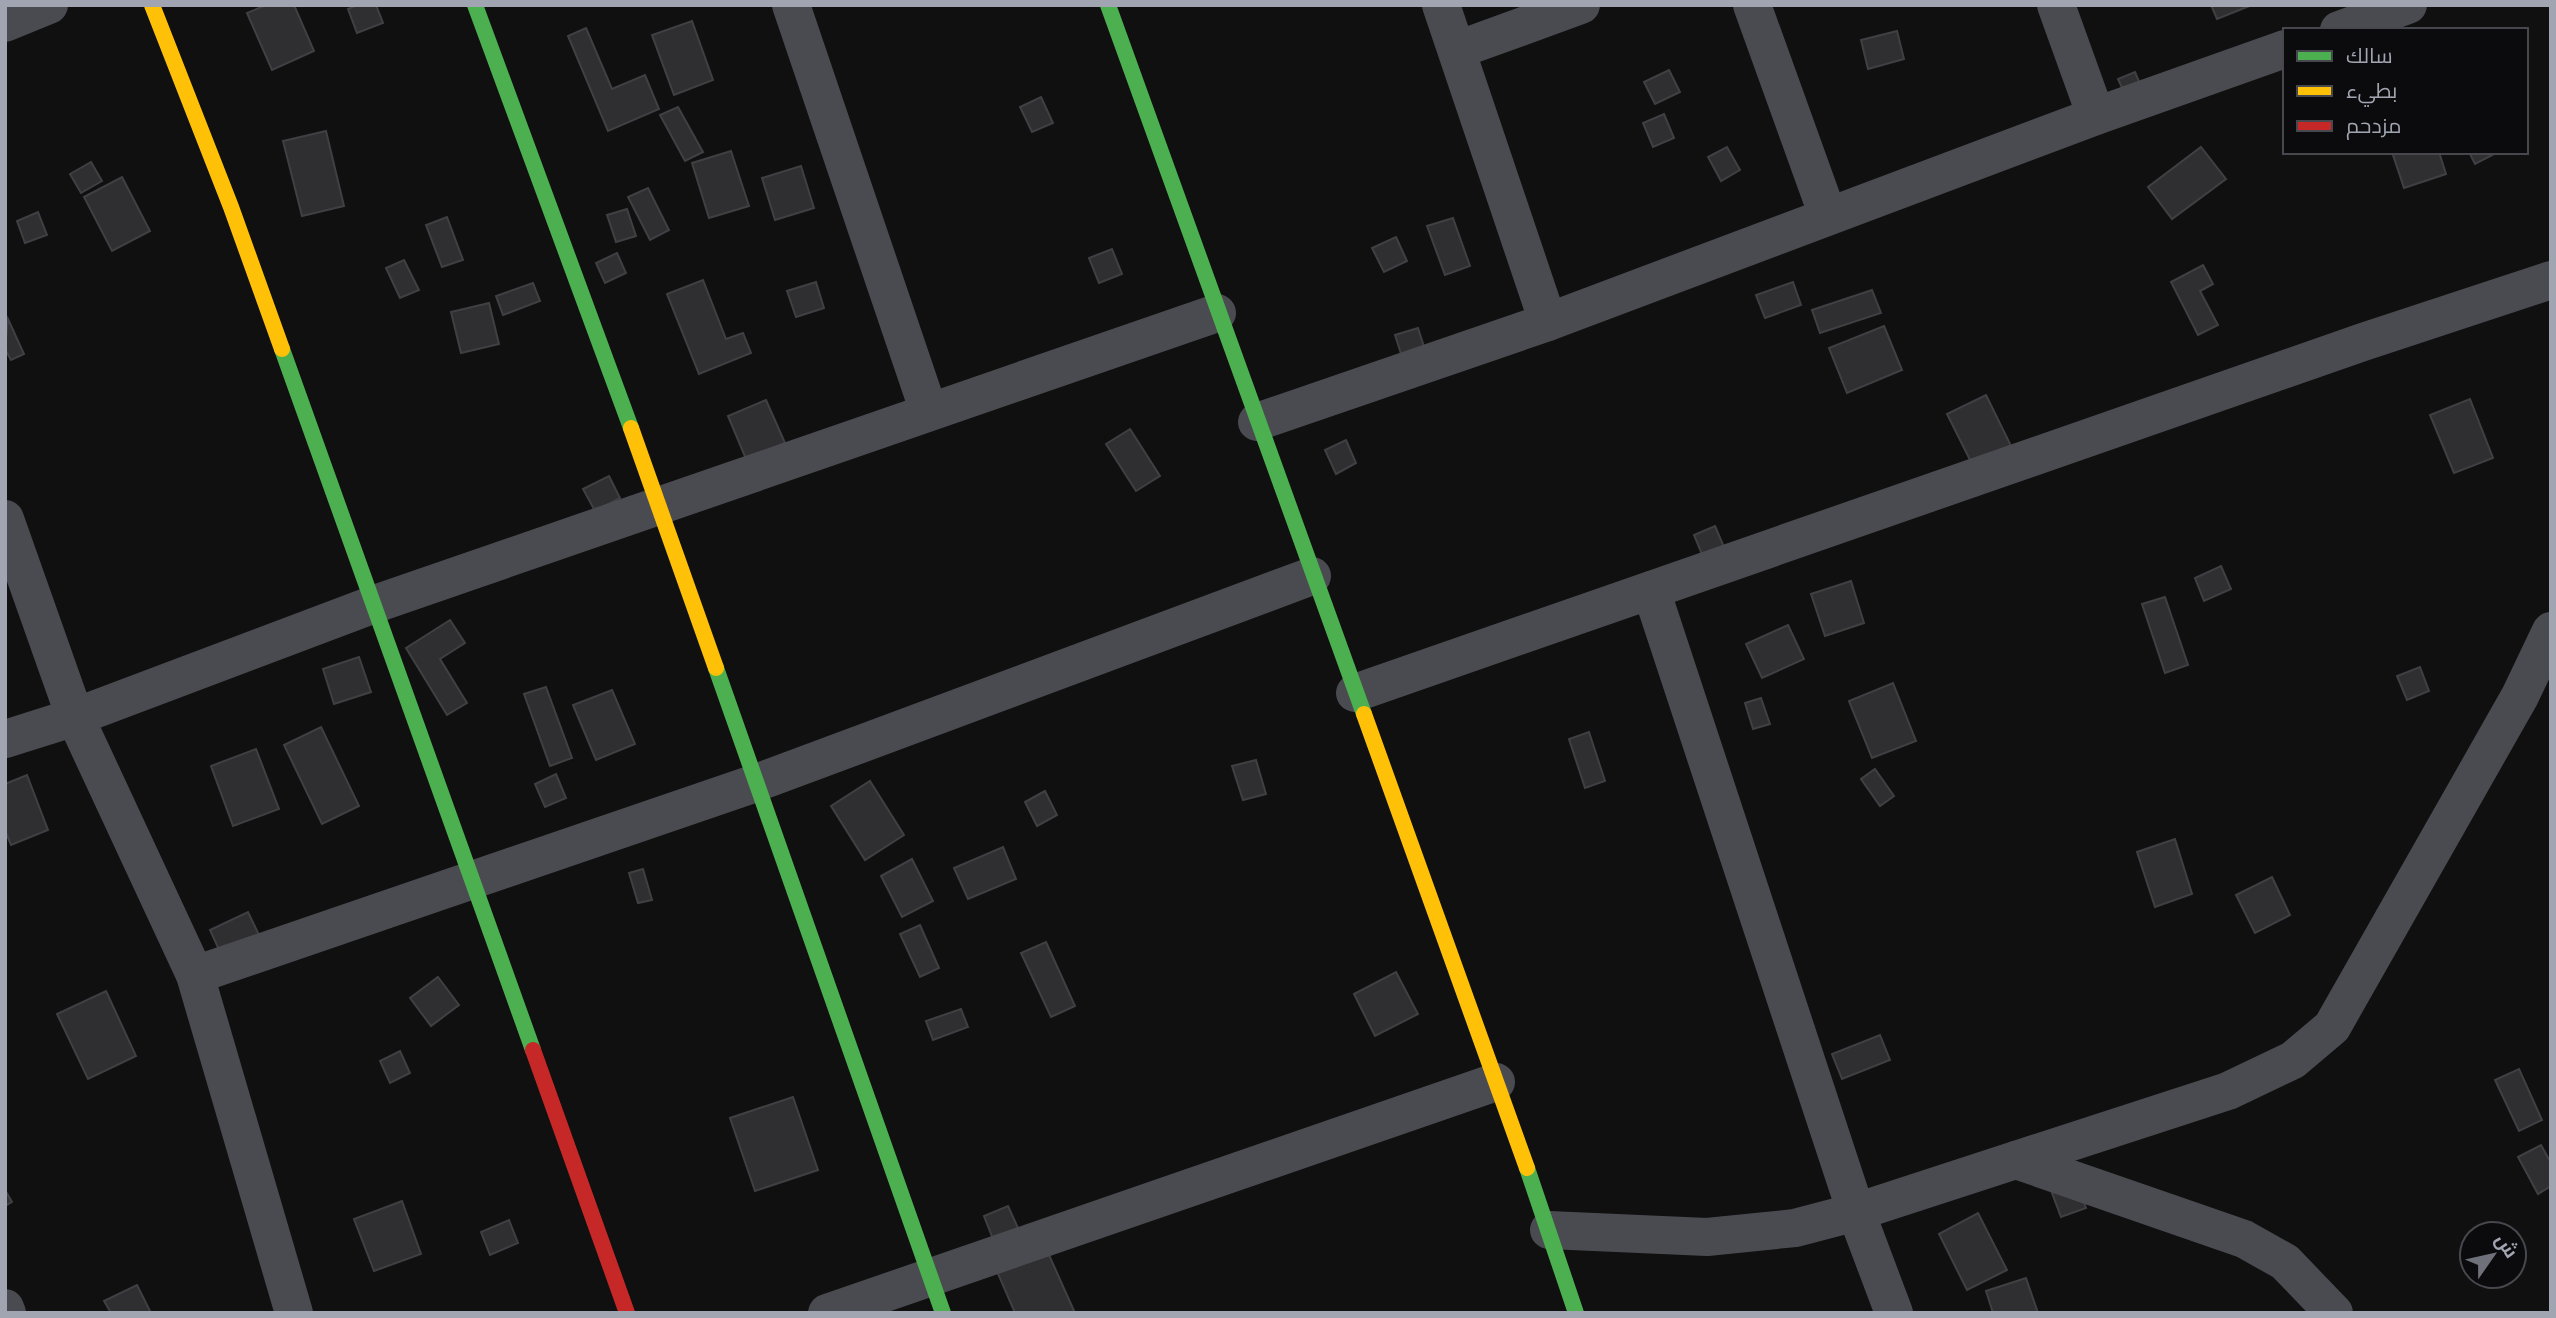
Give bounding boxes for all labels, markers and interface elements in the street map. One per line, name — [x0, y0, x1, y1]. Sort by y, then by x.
legend — [2283, 28, 2528, 154]
text: سالك — [2346, 42, 2393, 67]
text: بطيء — [2346, 77, 2397, 107]
text: مزدحم — [2346, 112, 2401, 140]
north arrow — [2458, 1220, 2528, 1290]
text: ش — [2490, 1229, 2524, 1262]

